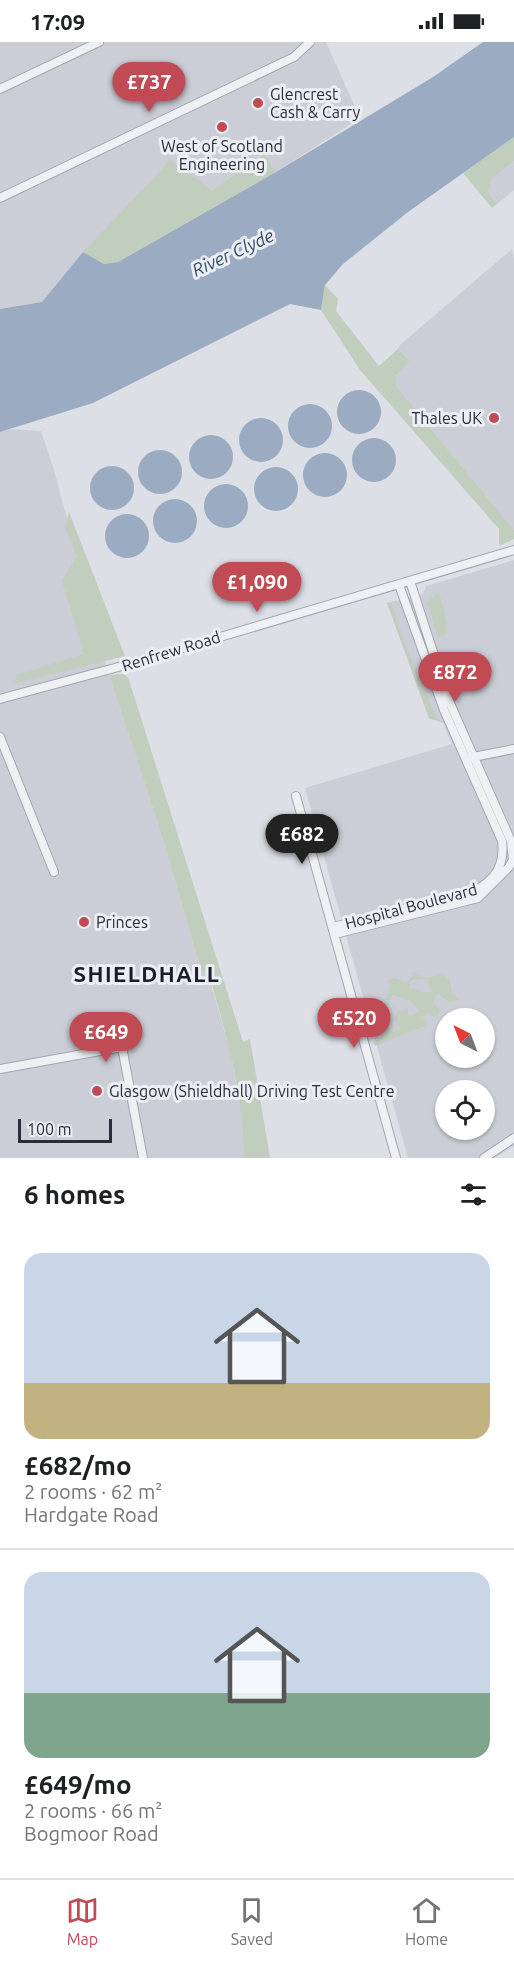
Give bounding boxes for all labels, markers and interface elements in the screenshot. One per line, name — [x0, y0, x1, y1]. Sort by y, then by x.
text: 17:09 — [30, 9, 85, 34]
pin: £737 — [113, 62, 185, 113]
text: £737 — [126, 70, 172, 93]
place label: Glencrest Cash & Carry — [270, 85, 360, 121]
marker: Glencrest Cash & Carry — [251, 96, 265, 110]
marker: West of Scotland Engineering — [215, 120, 229, 134]
place label: West of Scotland Engineering — [161, 137, 283, 173]
water label: River Clyde — [189, 224, 277, 280]
place label: Thales UK — [411, 409, 482, 427]
marker: Thales UK — [487, 411, 501, 425]
pin: £1,090 — [208, 562, 306, 613]
text: £1,090 — [226, 570, 288, 593]
street label: Renfrew Road — [120, 628, 222, 674]
pin: £872 — [419, 652, 491, 703]
text: £872 — [432, 660, 478, 683]
pin: £682 — [266, 814, 338, 865]
text: £682 — [279, 822, 325, 845]
street label: Hospital Boulevard — [343, 880, 479, 932]
place label: Princes — [96, 913, 148, 931]
marker: Princes — [77, 915, 91, 929]
district label: SHIELDHALL — [74, 961, 220, 986]
pin: £520 — [318, 998, 390, 1049]
text: £520 — [331, 1006, 377, 1029]
north arrow — [435, 1008, 495, 1068]
map controls — [435, 1008, 495, 1140]
pin: £649 — [70, 1012, 142, 1063]
text: £649 — [83, 1020, 129, 1043]
button: locate — [435, 1080, 495, 1140]
place label: Glasgow (Shieldhall) Driving Test Centre — [109, 1082, 394, 1101]
marker: Glasgow (Shieldhall) Driving Test Centre — [90, 1084, 104, 1098]
scale bar — [18, 1116, 112, 1144]
text: 100 m — [27, 1120, 72, 1138]
icon: filters — [457, 1178, 490, 1211]
text: 6 homes — [24, 1180, 125, 1209]
icon: home — [203, 1292, 311, 1400]
text: £682/mo — [24, 1451, 132, 1480]
text: 2 rooms · 62 m² — [24, 1480, 162, 1503]
text: Hardgate Road — [24, 1503, 159, 1526]
icon: home — [203, 1611, 311, 1719]
text: £649/mo — [24, 1770, 132, 1799]
text: 2 rooms · 66 m² — [24, 1799, 162, 1822]
text: Bogmoor Road — [24, 1822, 159, 1845]
tab: Map — [66, 1894, 99, 1948]
tab: Saved — [231, 1894, 273, 1948]
tab: Home — [405, 1894, 448, 1948]

